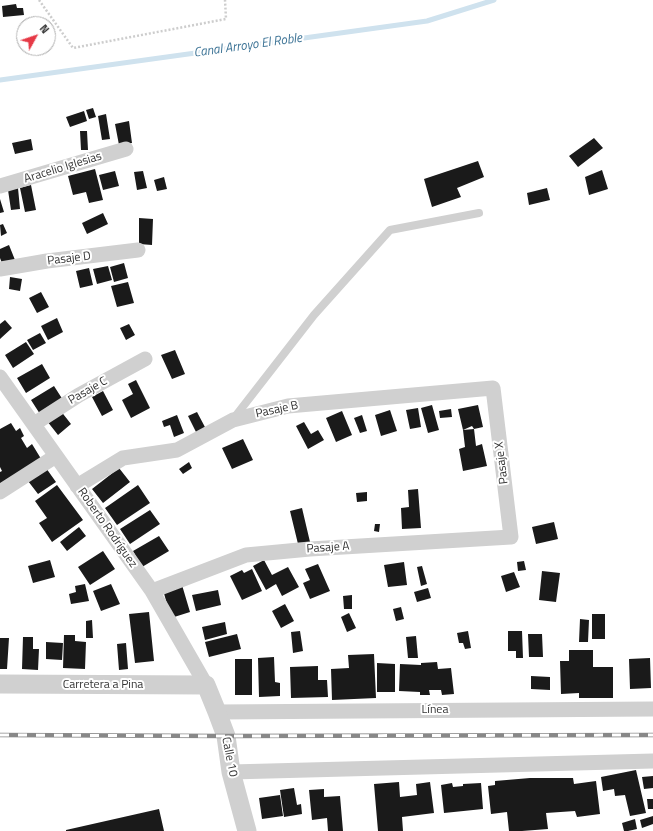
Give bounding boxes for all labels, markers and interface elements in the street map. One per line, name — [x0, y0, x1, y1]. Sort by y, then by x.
north arrow — [16, 16, 56, 56]
text: N — [36, 21, 53, 37]
water label: Canal Arroyo El Roble — [193, 31, 303, 61]
street label: Aracelio Iglesias — [22, 149, 104, 187]
street label: Pasaje D — [46, 249, 92, 269]
street label: Pasaje C — [66, 374, 110, 408]
street label: Pasaje B — [254, 398, 300, 422]
street label: Pasaje X — [492, 441, 512, 485]
street label: Roberto Rodríguez — [74, 485, 140, 571]
street label: Pasaje A — [306, 539, 350, 557]
street label: Carretera a Pina — [63, 678, 143, 692]
street label: Línea — [422, 703, 448, 717]
street label: Calle 10 — [218, 736, 240, 778]

